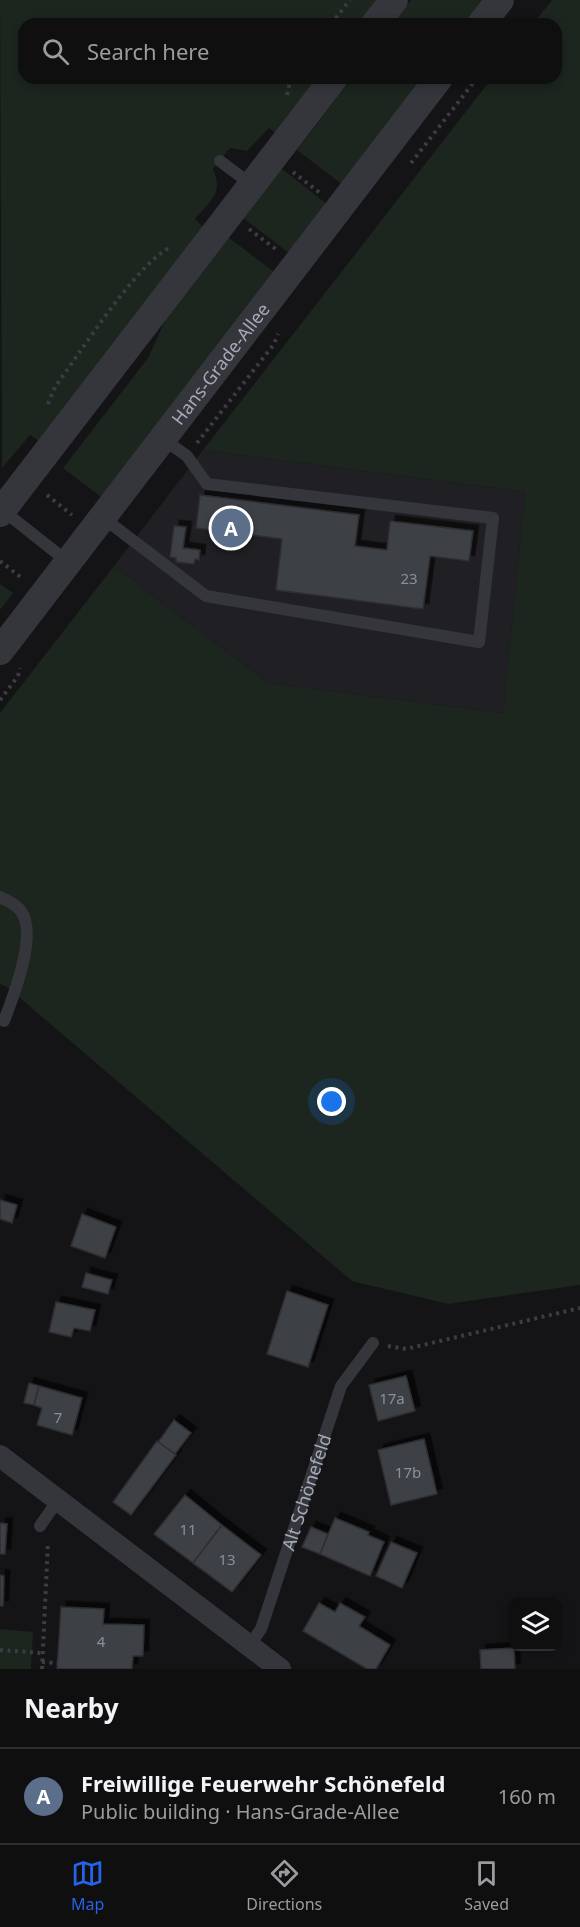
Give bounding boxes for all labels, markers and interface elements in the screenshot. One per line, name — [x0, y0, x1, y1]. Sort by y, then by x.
search box — [18, 18, 562, 84]
icon: search — [39, 35, 72, 68]
text: Search here — [87, 36, 209, 66]
street label: Hans-Grade-Allee — [166, 298, 275, 429]
pin: A — [212, 506, 250, 550]
house number: 23 — [400, 568, 418, 588]
your location — [317, 1087, 346, 1116]
house number: 17a — [379, 1388, 405, 1408]
house number: 7 — [54, 1407, 62, 1427]
street label: Alt Schönefeld — [276, 1431, 336, 1553]
house number: 17b — [395, 1462, 421, 1482]
house number: 11 — [179, 1519, 197, 1539]
house number: 13 — [218, 1549, 236, 1569]
map controls — [508, 1597, 562, 1651]
button: layers — [508, 1597, 562, 1651]
house number: 4 — [97, 1631, 106, 1651]
text: Nearby — [24, 1690, 119, 1726]
text: Freiwillige Feuerwehr Schönefeld — [81, 1768, 445, 1798]
text: A — [37, 1783, 50, 1810]
text: 160 m — [498, 1783, 556, 1810]
text: Public building · Hans-Grade-Allee — [81, 1798, 399, 1825]
tab: Map — [71, 1857, 104, 1915]
tab: Directions — [246, 1857, 322, 1915]
tab: Saved — [464, 1857, 509, 1915]

